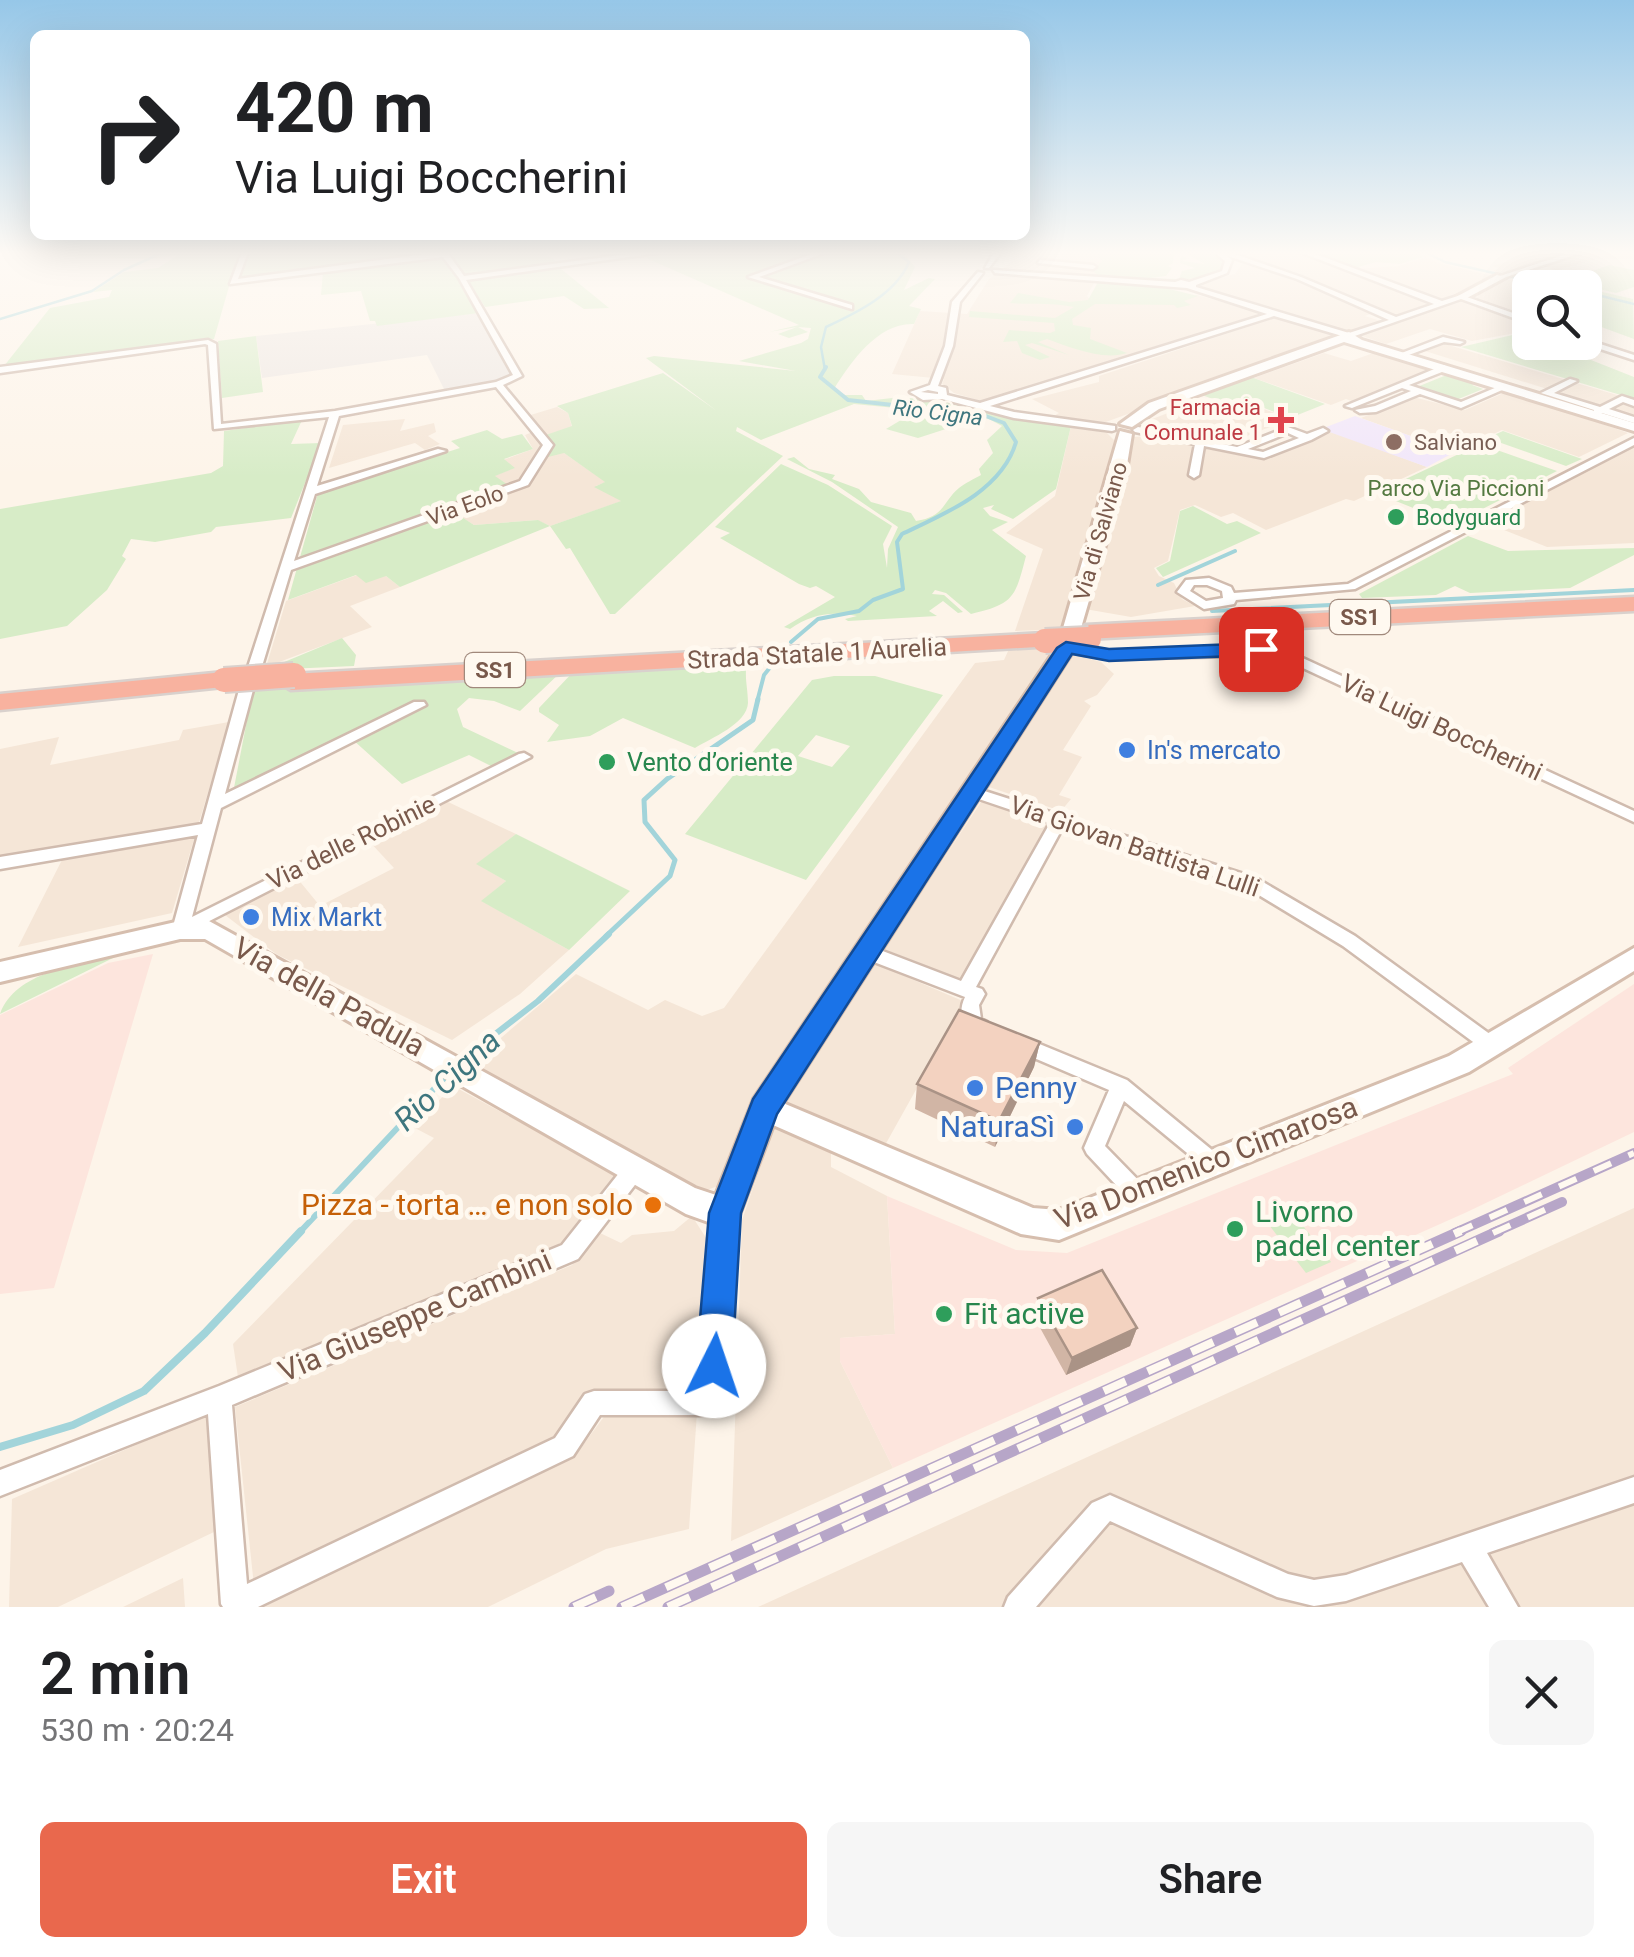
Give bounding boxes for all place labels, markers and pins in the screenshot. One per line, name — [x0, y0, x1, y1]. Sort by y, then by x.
place label: Farmacia Comunale 1 — [1144, 395, 1261, 445]
marker: Farmacia Comunale 1 — [1270, 409, 1292, 431]
place label: Salviano — [1414, 430, 1497, 455]
marker: Salviano — [1383, 431, 1405, 453]
place label: Bodyguard — [1416, 505, 1521, 530]
marker: Bodyguard — [1385, 506, 1407, 528]
pin — [1219, 607, 1304, 692]
place label: In's mercato — [1147, 736, 1281, 765]
marker: In's mercato — [1116, 739, 1138, 761]
place label: Vento d’oriente — [627, 748, 793, 777]
marker: Vento d’oriente — [596, 751, 618, 773]
place label: Mix Markt — [271, 903, 382, 932]
marker: Mix Markt — [240, 906, 262, 928]
place label: Penny — [995, 1070, 1077, 1105]
marker: Penny — [964, 1077, 986, 1099]
place label: NaturaSì — [940, 1109, 1055, 1144]
marker: NaturaSì — [1064, 1116, 1086, 1138]
place label: Pizza - torta … e non solo — [301, 1187, 633, 1222]
marker: Pizza - torta … e non solo — [642, 1194, 664, 1216]
place label: Livorno padel center — [1255, 1194, 1420, 1263]
marker: Livorno padel center — [1224, 1218, 1246, 1240]
place label: Fit active — [964, 1296, 1085, 1331]
marker: Fit active — [933, 1303, 955, 1325]

